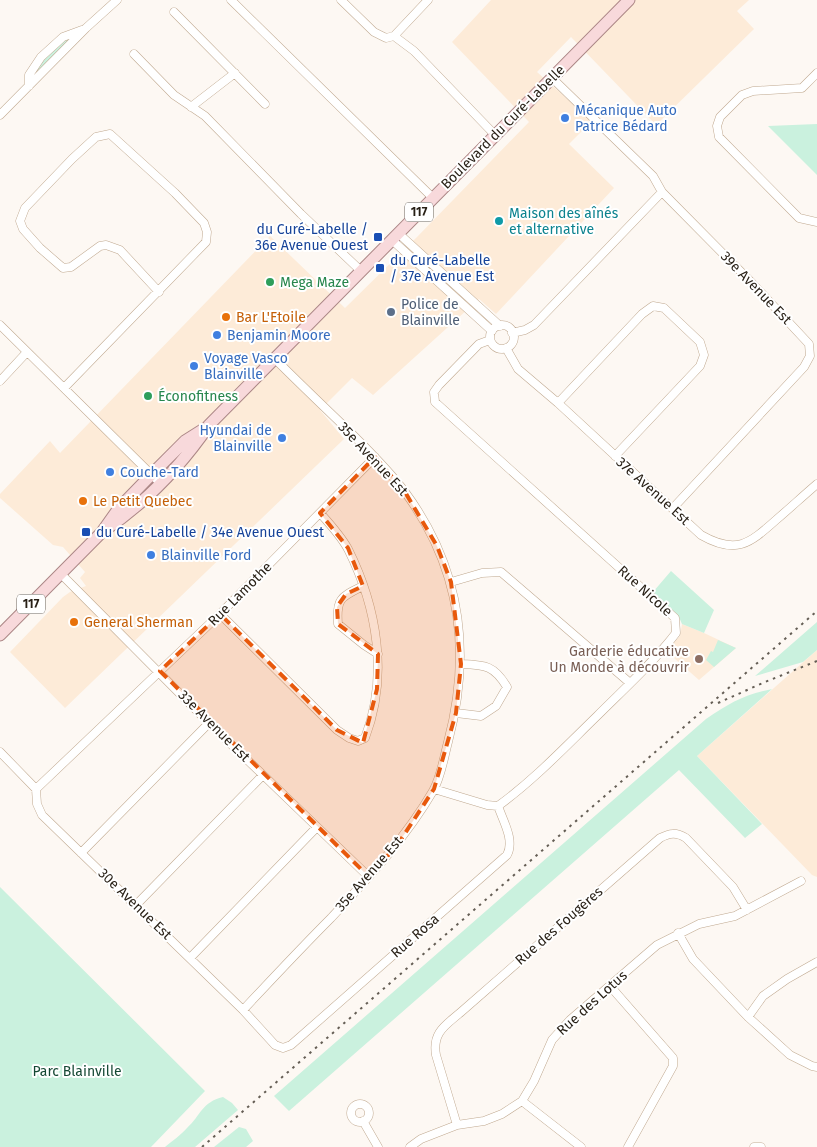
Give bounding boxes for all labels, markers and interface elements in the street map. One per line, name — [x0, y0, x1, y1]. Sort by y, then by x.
street label: Boulevard du Curé-Labelle — [438, 62, 568, 192]
place label: Mécanique Auto Patrice Bédard — [575, 102, 677, 135]
marker: Mécanique Auto Patrice Bédard — [559, 112, 571, 124]
road number: 117 — [405, 202, 433, 222]
place label: Maison des aînés et alternative — [509, 205, 619, 238]
marker: Maison des aînés et alternative — [493, 215, 505, 227]
place label: du Curé-Labelle / 36e Avenue Ouest — [255, 221, 369, 254]
marker: du Curé-Labelle / 36e Avenue Ouest — [372, 231, 384, 243]
street label: 39e Avenue Est — [717, 248, 796, 329]
place label: du Curé-Labelle / 37e Avenue Est — [390, 252, 495, 285]
marker: du Curé-Labelle / 37e Avenue Est — [374, 262, 386, 274]
place label: Mega Maze — [280, 274, 349, 291]
marker: Mega Maze — [264, 276, 276, 288]
place label: Police de Blainville — [401, 296, 460, 329]
marker: Police de Blainville — [385, 306, 397, 318]
place label: Bar L'Etoile — [236, 309, 306, 326]
marker: Bar L'Etoile — [220, 311, 232, 323]
place label: Benjamin Moore — [227, 327, 331, 344]
marker: Benjamin Moore — [211, 329, 223, 341]
place label: Voyage Vasco Blainville — [204, 350, 288, 383]
marker: Voyage Vasco Blainville — [188, 360, 200, 372]
place label: Éconofitness — [158, 387, 239, 405]
marker: Éconofitness — [142, 390, 154, 402]
street label: 35e Avenue Est — [335, 419, 412, 500]
place label: Hyundai de Blainville — [200, 422, 272, 455]
marker: Hyundai de Blainville — [276, 432, 288, 444]
street label: 37e Avenue Est — [613, 453, 694, 529]
place label: Couche-Tard — [120, 464, 199, 481]
marker: Couche-Tard — [104, 466, 116, 478]
place label: Le Petit Quebec — [93, 493, 192, 510]
marker: Le Petit Quebec — [77, 495, 89, 507]
place label: du Curé-Labelle / 34e Avenue Ouest — [96, 524, 325, 541]
marker: du Curé-Labelle / 34e Avenue Ouest — [80, 526, 92, 538]
place label: Blainville Ford — [161, 547, 251, 564]
marker: Blainville Ford — [145, 549, 157, 561]
street label: Rue Lamothe — [204, 558, 276, 630]
street label: Rue Nicole — [614, 562, 676, 620]
road number: 117 — [17, 594, 45, 614]
place label: General Sherman — [84, 614, 193, 631]
marker: General Sherman — [68, 616, 80, 628]
place label: Garderie éducative Un Monde à découvrir — [549, 643, 690, 676]
marker: Garderie éducative Un Monde à découvrir — [693, 653, 705, 665]
street label: 33e Avenue Est — [175, 687, 254, 766]
street label: 35e Avenue Est — [332, 832, 407, 915]
street label: 30e Avenue Est — [95, 865, 176, 944]
street label: Rue des Fougères — [512, 883, 607, 969]
street label: Rue Rosa — [387, 910, 443, 962]
street label: Rue des Lotus — [553, 967, 631, 1039]
park label: Parc Blainville — [32, 1063, 122, 1080]

